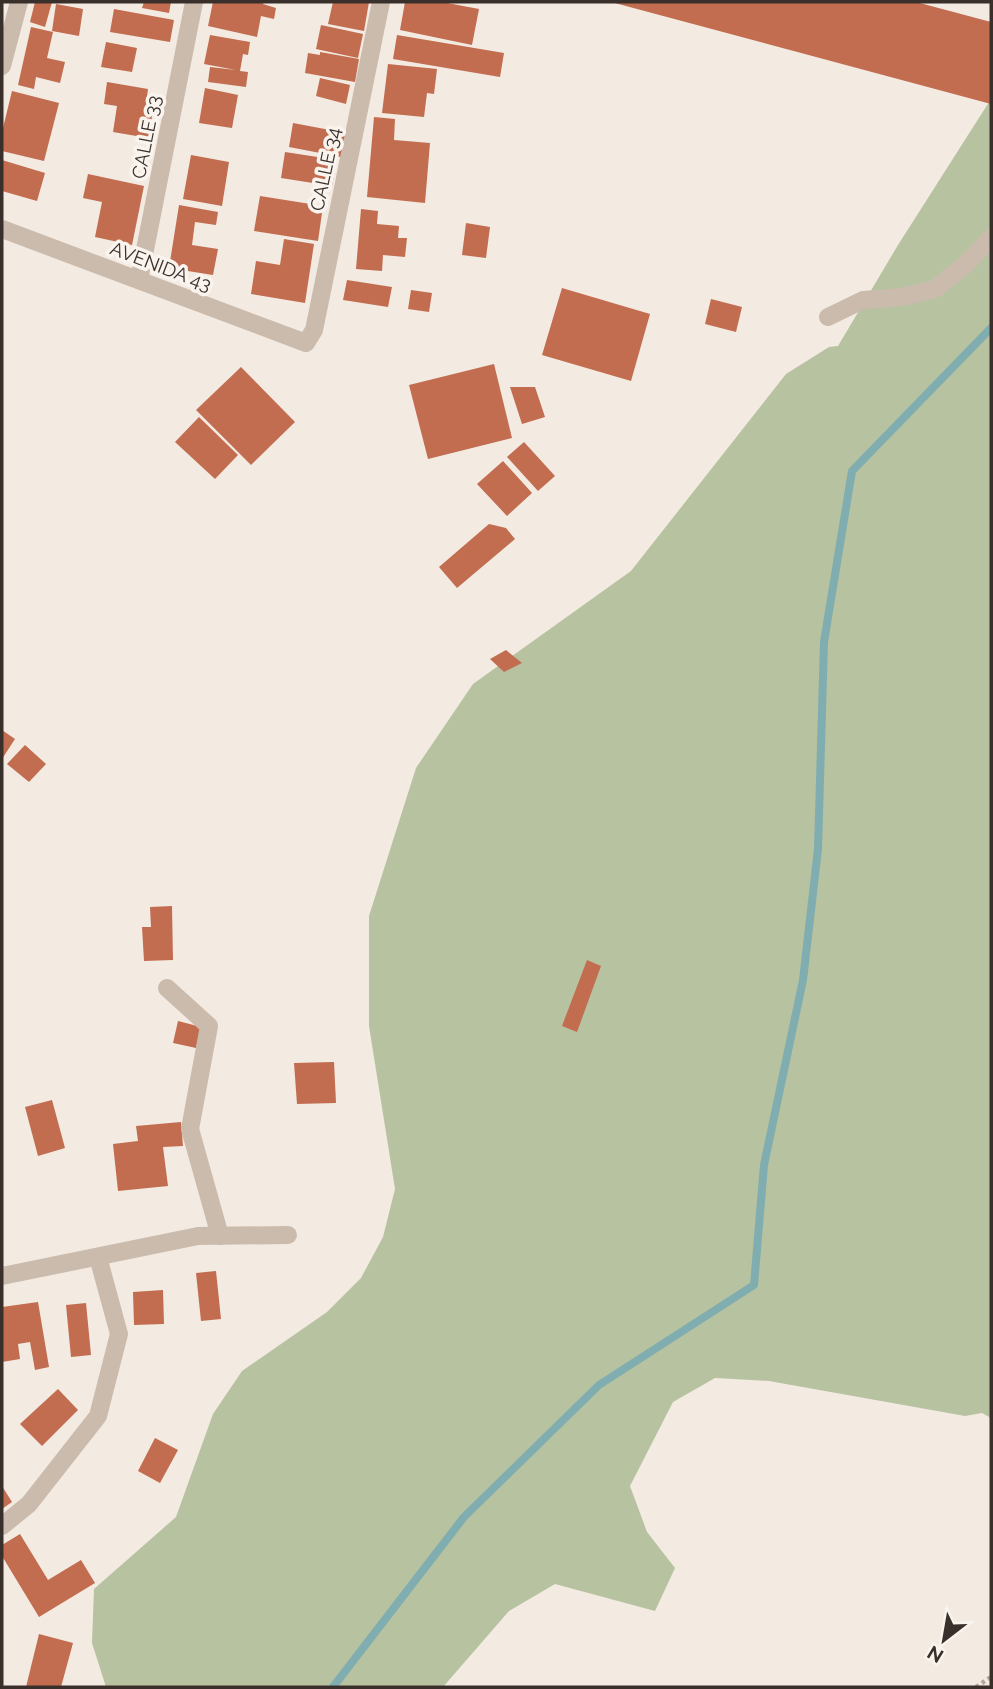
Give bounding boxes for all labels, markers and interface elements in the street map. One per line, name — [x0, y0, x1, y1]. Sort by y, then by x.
street label: CALLE 33 — [127, 93, 165, 181]
street label: CALLE 34 — [305, 125, 345, 213]
street label: AVENIDA 43 — [107, 237, 215, 295]
north arrow — [909, 1605, 979, 1675]
text: N — [923, 1641, 947, 1668]

